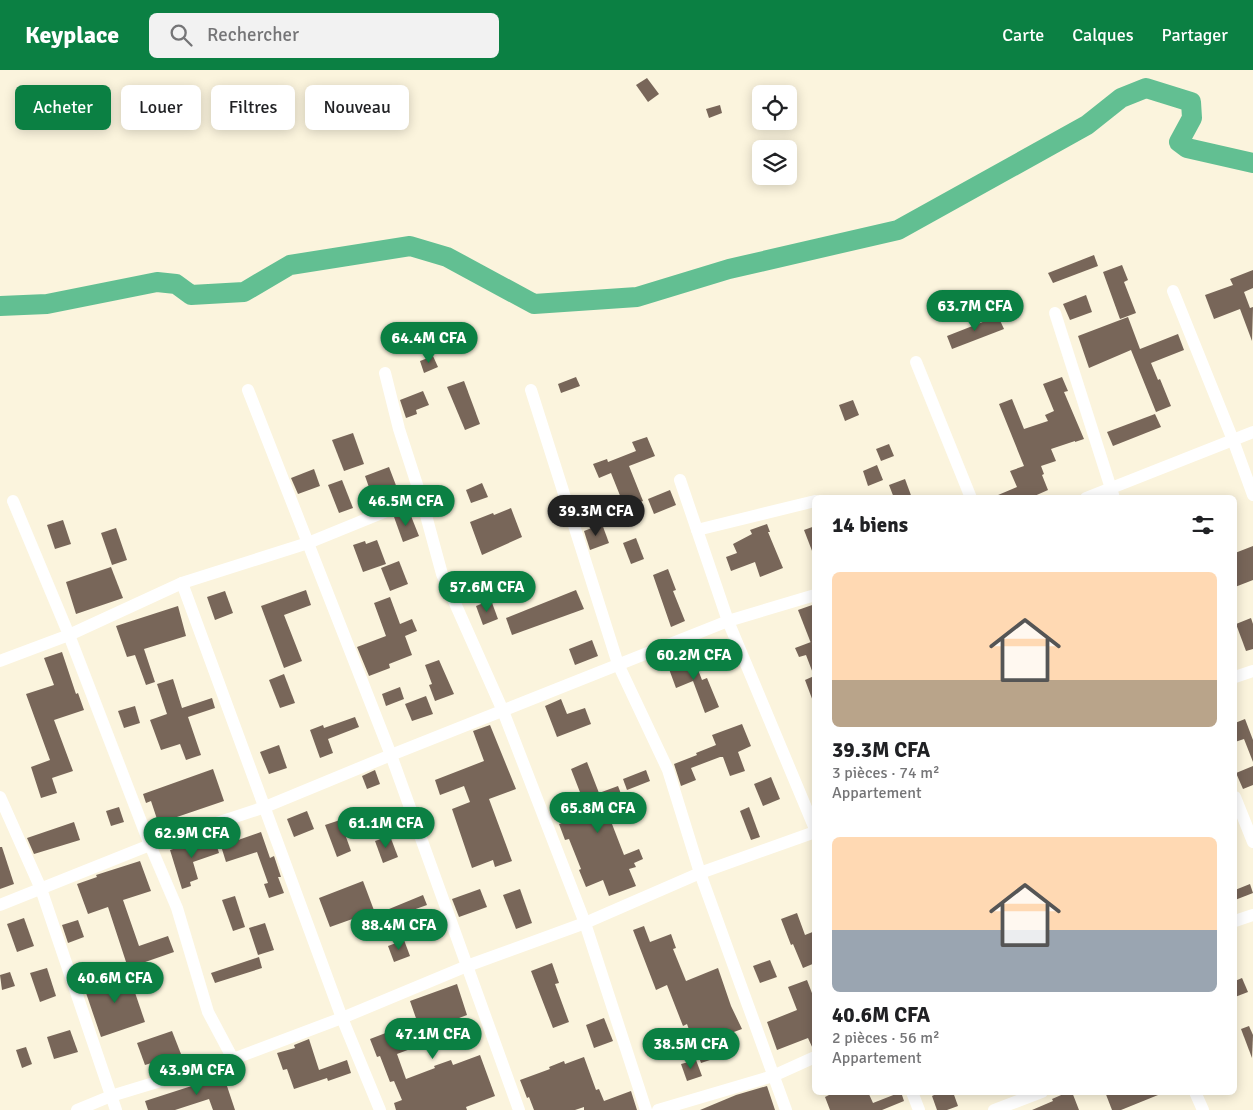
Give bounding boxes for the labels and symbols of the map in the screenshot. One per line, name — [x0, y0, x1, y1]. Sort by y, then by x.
pin: 63.7M CFA — [918, 290, 1032, 332]
pin: 64.4M CFA — [372, 322, 486, 364]
pin: 46.5M CFA — [349, 484, 463, 527]
pin: 39.3M CFA — [539, 494, 653, 537]
pin: 57.6M CFA — [430, 570, 544, 613]
pin: 60.2M CFA — [637, 638, 751, 681]
pin: 65.8M CFA — [541, 792, 655, 834]
pin: 61.1M CFA — [329, 806, 443, 849]
pin: 62.9M CFA — [135, 816, 249, 859]
pin: 88.4M CFA — [342, 908, 456, 951]
pin: 40.6M CFA — [58, 962, 172, 1004]
pin: 47.1M CFA — [376, 1018, 490, 1060]
pin: 38.5M CFA — [634, 1028, 748, 1070]
pin: 43.9M CFA — [140, 1054, 254, 1096]

